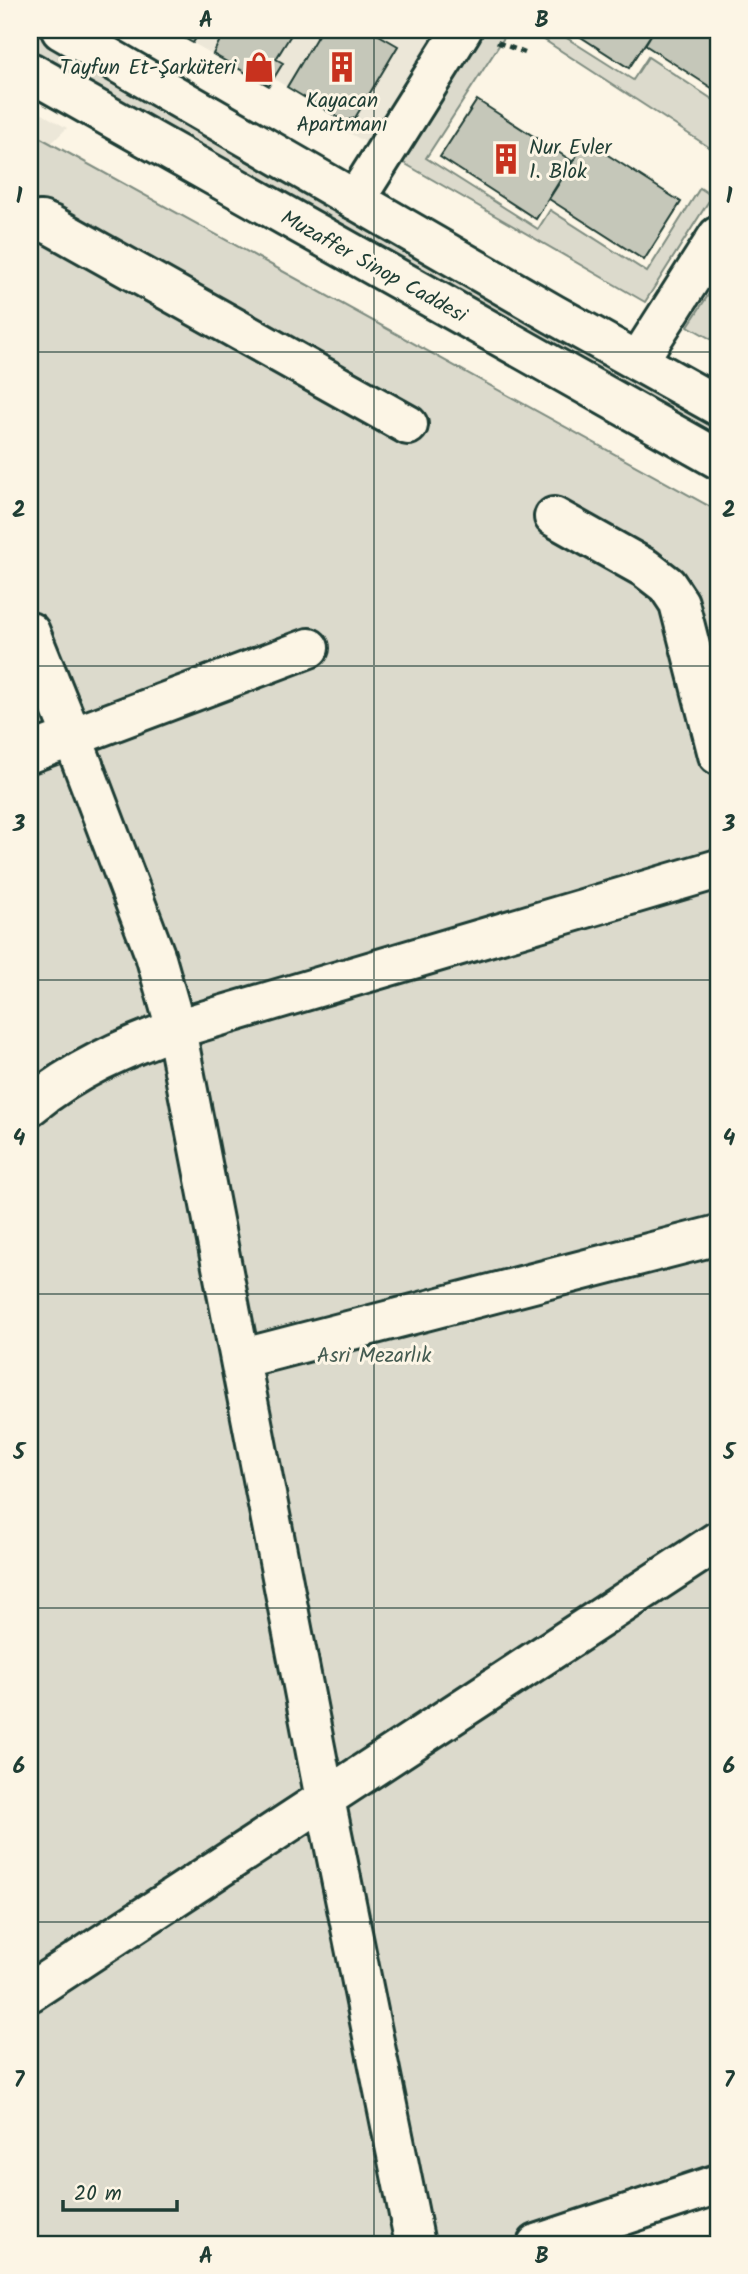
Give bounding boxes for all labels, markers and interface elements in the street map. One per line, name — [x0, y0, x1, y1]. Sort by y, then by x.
text: A — [199, 3, 213, 39]
text: B — [535, 3, 549, 39]
shop icon: Tayfun Et-Şarküteri — [242, 50, 276, 84]
building icon: Kayacan Apartmanı — [325, 50, 359, 84]
place label: Tayfun Et-Şarküteri — [60, 52, 237, 85]
place label: Kayacan Apartmanı — [297, 85, 387, 142]
place label: Nur Evler 1. Blok — [529, 132, 612, 189]
building icon: Nur Evler 1. Blok — [489, 142, 523, 176]
text: 1 — [16, 179, 23, 215]
text: 1 — [726, 179, 733, 215]
street label: Muzaffer Sinop Caddesi — [274, 202, 473, 333]
text: 2 — [12, 493, 26, 529]
text: 2 — [722, 493, 736, 529]
text: 3 — [12, 807, 26, 843]
text: 3 — [722, 807, 736, 843]
text: 4 — [13, 1121, 26, 1157]
text: 4 — [723, 1121, 736, 1157]
park label: Asri Mezarlık — [317, 1340, 431, 1373]
text: 5 — [12, 1435, 27, 1471]
text: 5 — [722, 1435, 737, 1471]
text: 6 — [13, 1749, 25, 1785]
text: 6 — [723, 1749, 735, 1785]
text: 7 — [14, 2063, 26, 2099]
text: 7 — [724, 2063, 736, 2099]
scale bar — [63, 2169, 177, 2213]
text: 20 m — [74, 2178, 122, 2211]
text: A — [199, 2239, 213, 2274]
text: B — [535, 2239, 549, 2274]

